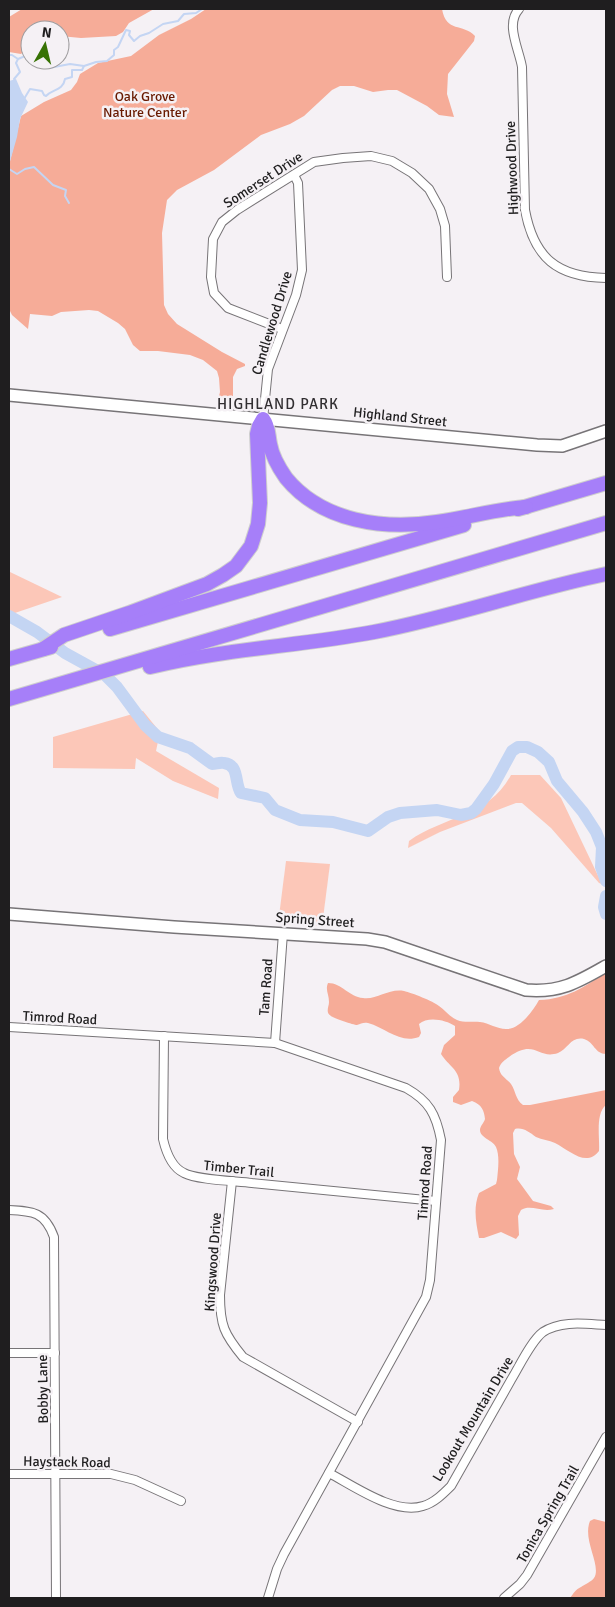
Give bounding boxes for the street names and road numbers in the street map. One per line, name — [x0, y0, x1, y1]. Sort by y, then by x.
street label: Highwood Drive — [502, 121, 522, 215]
street label: Somerset Drive — [220, 148, 306, 212]
street label: Candlewood Drive — [248, 269, 296, 377]
street label: Highland Street — [352, 404, 448, 430]
street label: Spring Street — [275, 909, 355, 931]
street label: Tam Road — [256, 958, 276, 1016]
street label: Timrod Road — [22, 1008, 98, 1028]
street label: Timrod Road — [414, 1145, 436, 1221]
street label: Timber Trail — [203, 1157, 275, 1181]
street label: Kingswood Drive — [201, 1212, 225, 1312]
street label: Lookout Mountain Drive — [429, 1353, 517, 1485]
street label: Bobby Lane — [34, 1354, 52, 1424]
street label: Haystack Road — [23, 1453, 111, 1471]
street label: Tonica Spring Trail — [513, 1462, 583, 1566]

